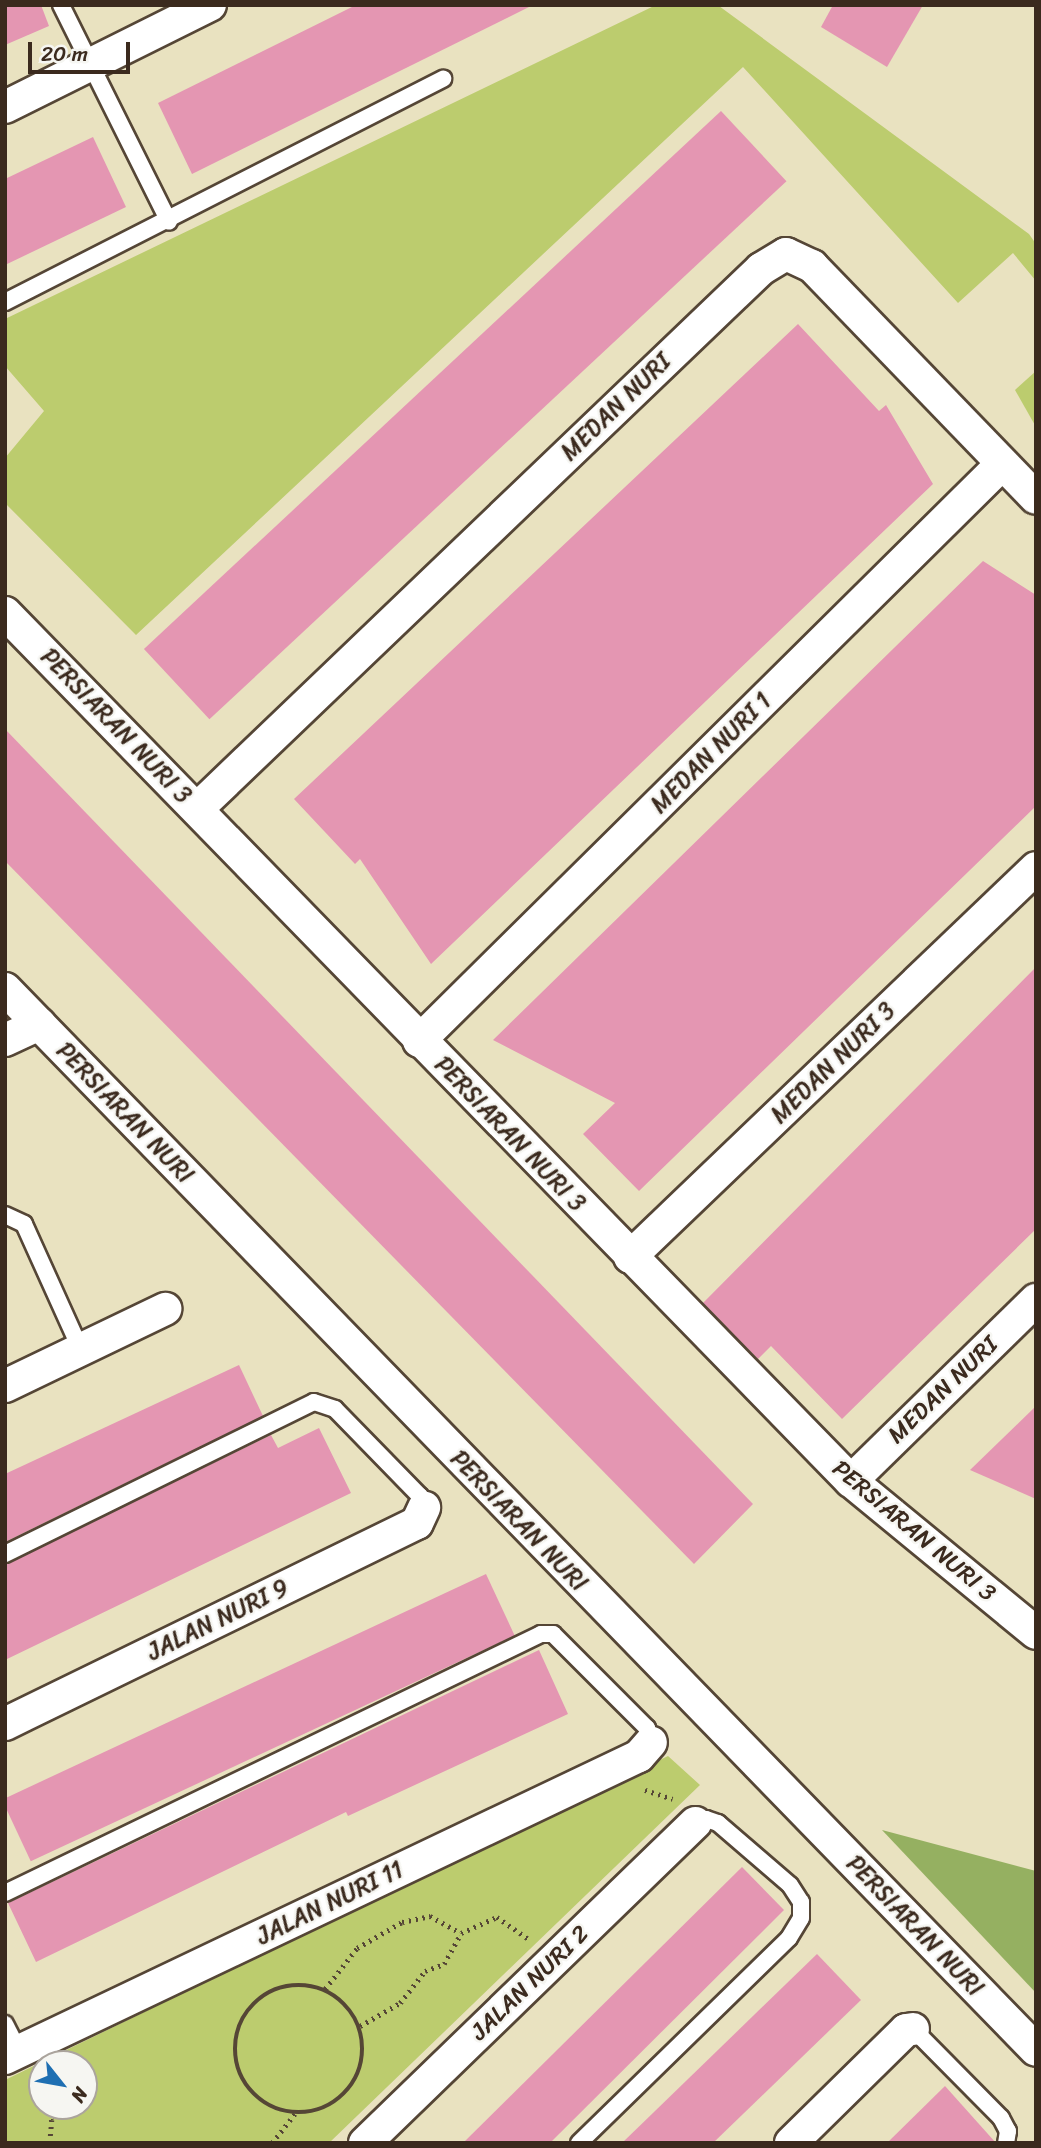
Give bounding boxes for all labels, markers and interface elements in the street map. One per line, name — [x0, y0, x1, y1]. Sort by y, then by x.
scale bar — [32, 28, 133, 72]
text: 20 m — [41, 35, 88, 73]
street label: MEDAN NURI — [555, 348, 677, 466]
street label: PERSIARAN NURI 3 — [35, 642, 197, 810]
street label: MEDAN NURI 1 — [645, 687, 777, 819]
street label: MEDAN NURI 3 — [765, 997, 901, 1129]
street label: PERSIARAN NURI — [50, 1036, 200, 1190]
street label: PERSIARAN NURI 3 — [429, 1050, 591, 1218]
street label: MEDAN NURI — [882, 1331, 1004, 1449]
street label: PERSIARAN NURI — [444, 1444, 594, 1598]
street label: PERSIARAN NURI 3 — [826, 1454, 1002, 1608]
street label: JALAN NURI 9 — [143, 1574, 293, 1666]
street label: PERSIARAN NURI — [840, 1849, 990, 2003]
street label: JALAN NURI 11 — [253, 1855, 407, 1951]
street label: JALAN NURI 2 — [466, 1920, 594, 2046]
north arrow — [28, 2050, 98, 2120]
text: N — [62, 2081, 97, 2109]

